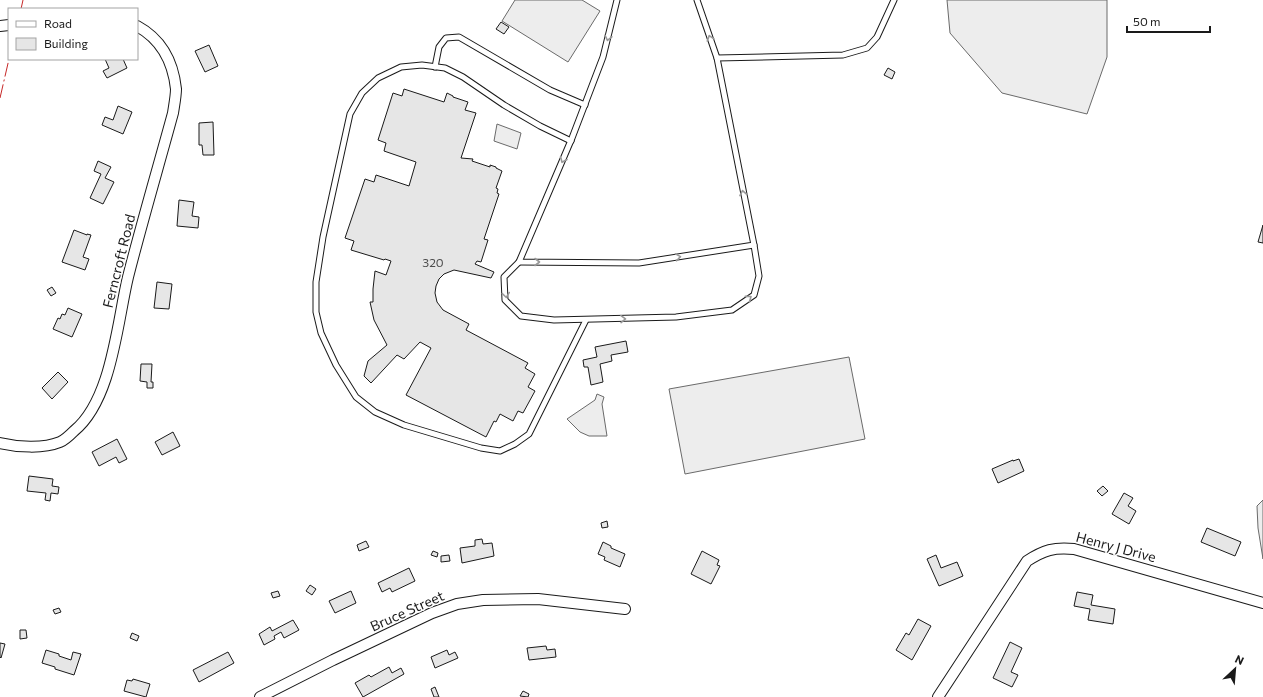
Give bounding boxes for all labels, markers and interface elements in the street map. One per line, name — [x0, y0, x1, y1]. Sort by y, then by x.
legend — [8, 8, 138, 60]
scale bar — [1127, 8, 1210, 34]
text: 50 m — [1133, 14, 1161, 28]
text: Road — [44, 16, 72, 30]
one-way arrow — [604, 34, 613, 41]
one-way arrow — [706, 35, 715, 42]
text: Building — [44, 36, 88, 50]
one-way arrow — [560, 155, 568, 163]
one-way arrow — [740, 189, 748, 196]
street label: Ferncroft Road — [99, 212, 138, 309]
one-way arrow — [675, 253, 681, 262]
house number: 320 — [422, 255, 444, 269]
one-way arrow — [534, 258, 540, 266]
one-way arrow — [501, 291, 510, 298]
one-way arrow — [744, 296, 752, 303]
one-way arrow — [620, 314, 626, 323]
street label: Henry J Drive — [1074, 528, 1158, 565]
street label: Bruce Street — [367, 587, 447, 634]
north arrow — [1215, 649, 1255, 689]
text: N — [1233, 652, 1246, 667]

